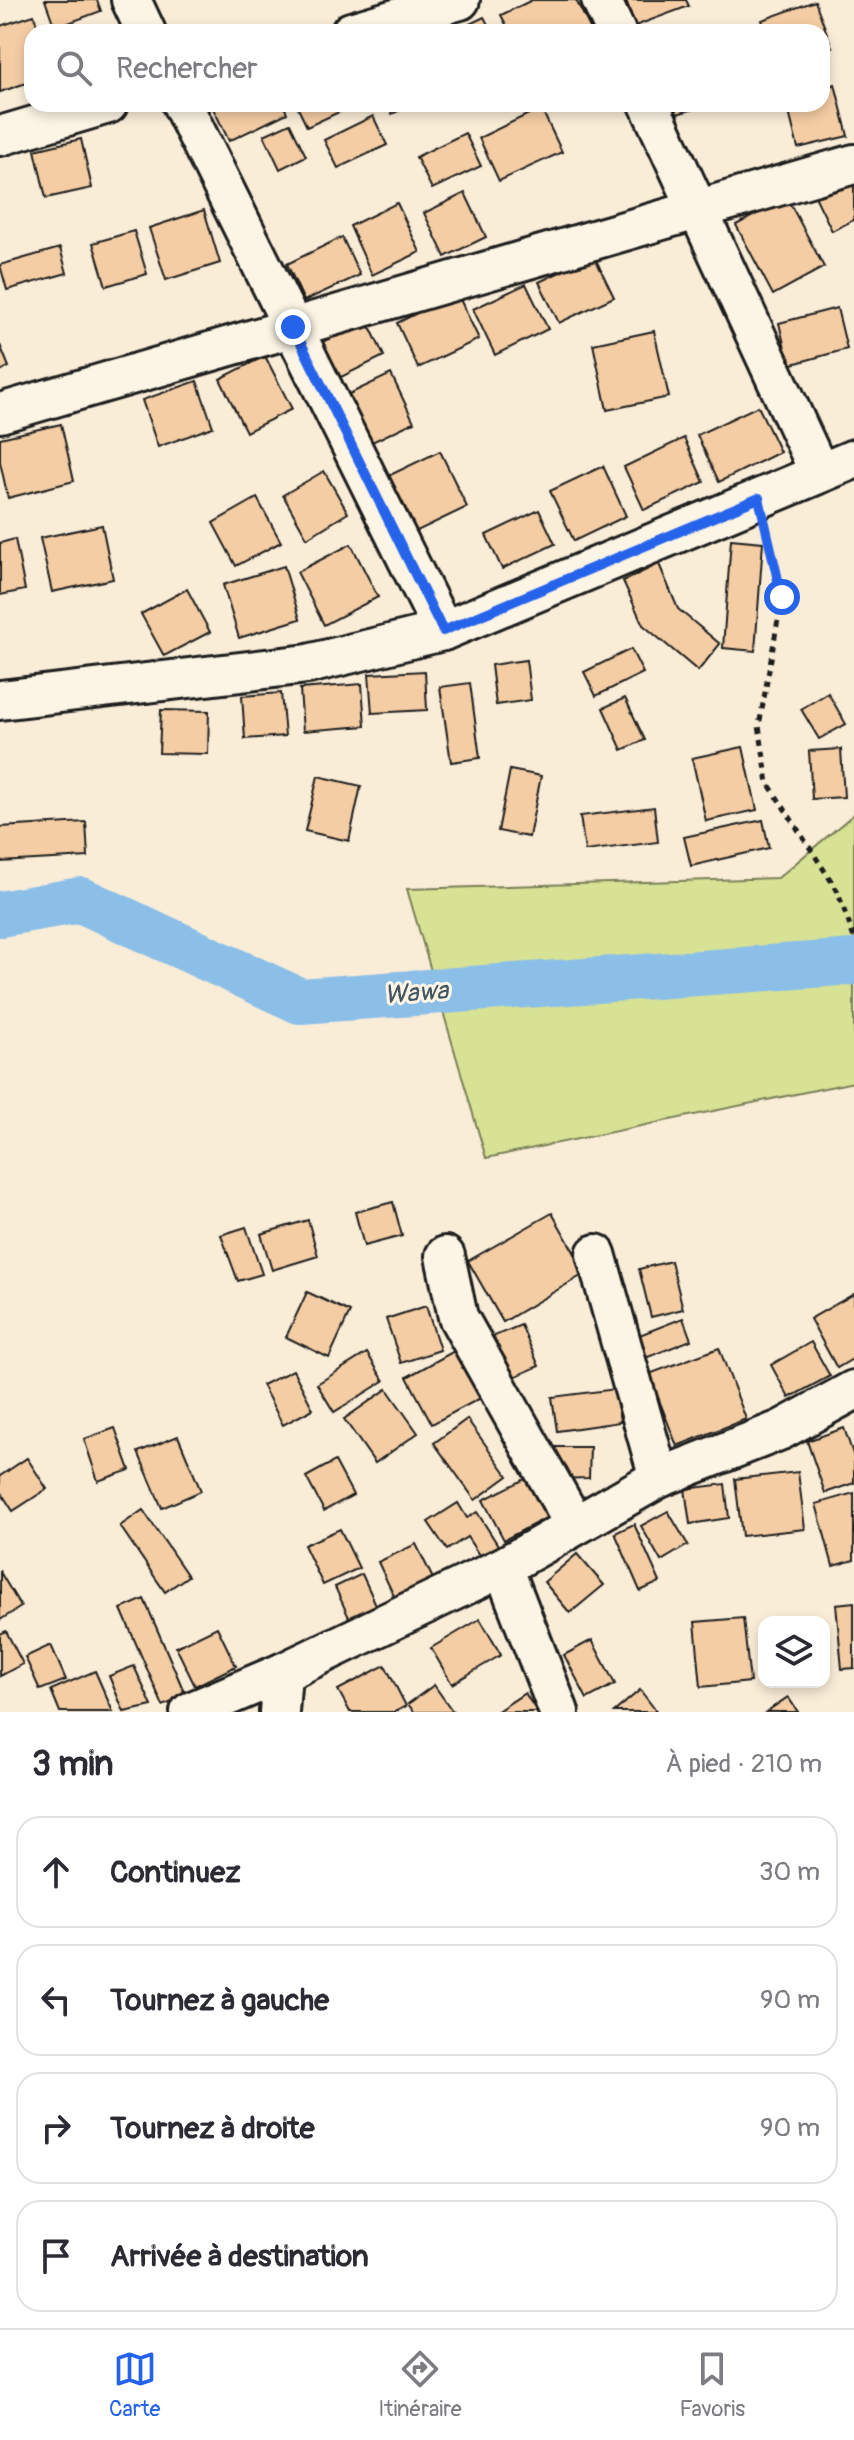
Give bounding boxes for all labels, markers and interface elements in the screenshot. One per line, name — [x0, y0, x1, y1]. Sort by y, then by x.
search box — [24, 24, 830, 112]
icon: search — [52, 46, 96, 90]
text: Rechercher — [116, 50, 258, 87]
route end — [275, 309, 311, 345]
route start — [764, 579, 800, 615]
water label: Wawa — [383, 975, 451, 1011]
map controls — [758, 1616, 830, 1688]
button: layers — [758, 1616, 830, 1688]
text: 3 min — [32, 1743, 114, 1786]
text: À pied · 210 m — [666, 1748, 822, 1780]
icon: ahead — [34, 1850, 78, 1894]
text: Continuez — [110, 1854, 241, 1891]
text: 30 m — [759, 1856, 820, 1888]
icon: left — [34, 1978, 78, 2022]
text: Tournez à gauche — [110, 1982, 329, 2019]
text: 90 m — [760, 1984, 820, 2016]
icon: right — [34, 2106, 78, 2150]
text: Tournez à droite — [110, 2110, 314, 2147]
text: 90 m — [760, 2112, 820, 2144]
icon: arrive — [34, 2234, 78, 2278]
text: Arrivée à destination — [110, 2238, 369, 2275]
tab: Carte — [109, 2347, 160, 2423]
tab: Itinéraire — [378, 2347, 462, 2423]
tab: Favoris — [680, 2347, 745, 2423]

